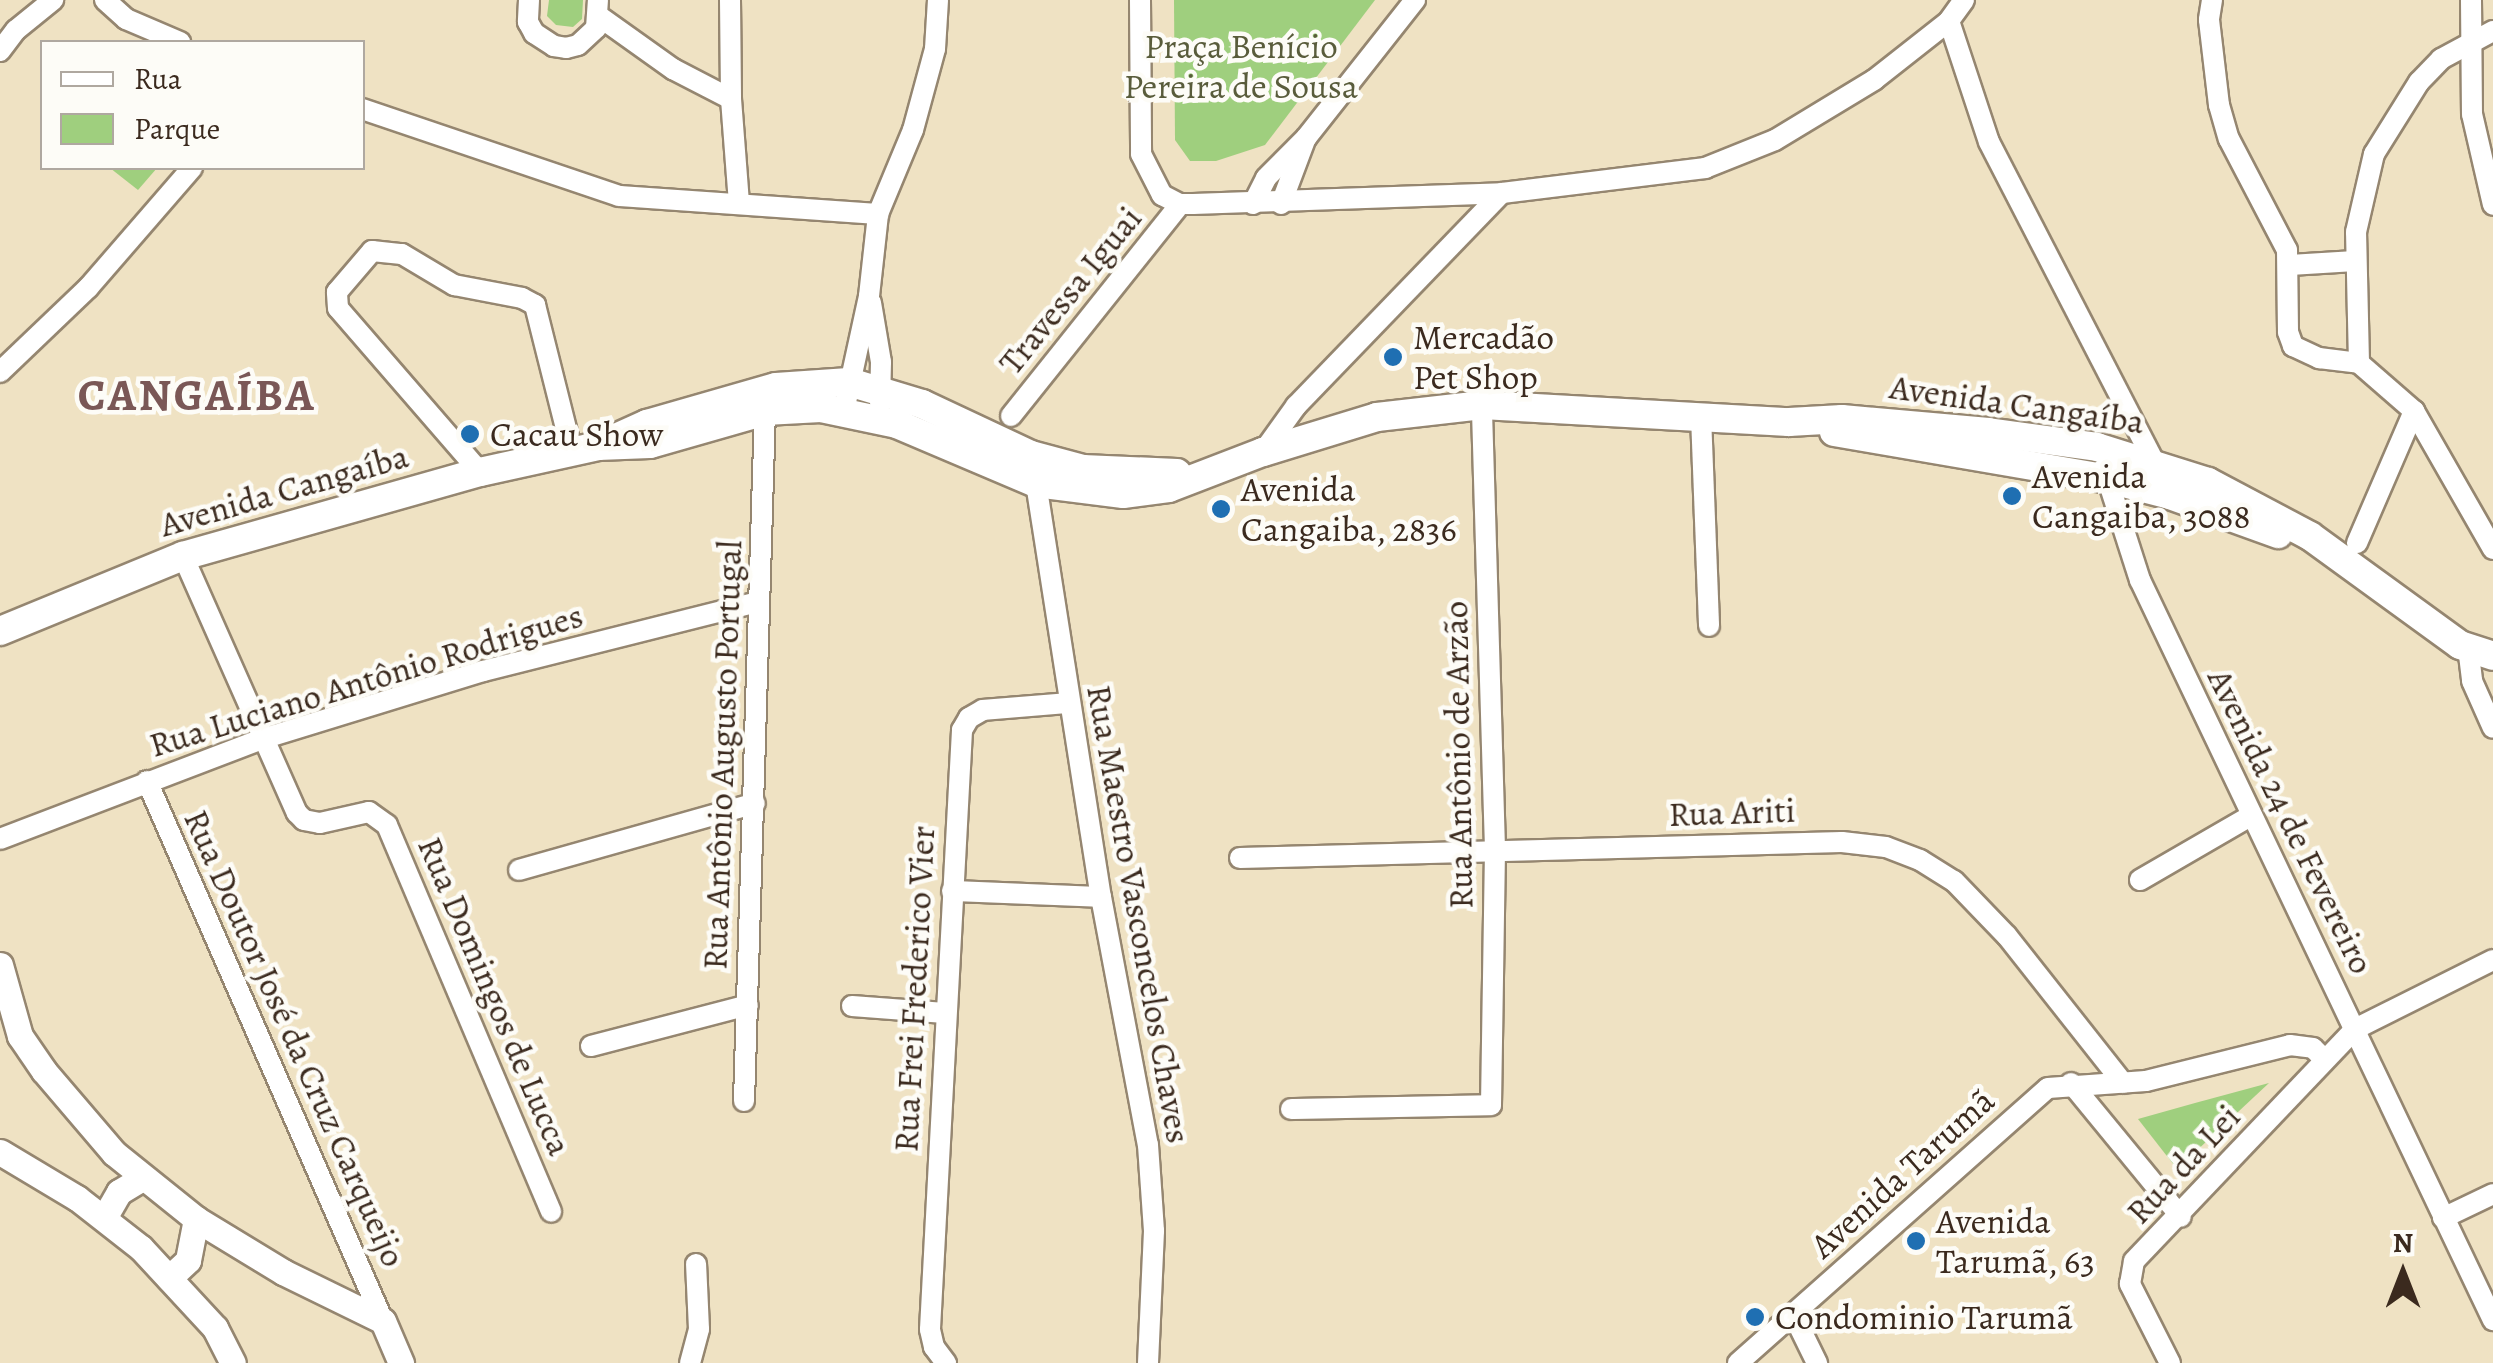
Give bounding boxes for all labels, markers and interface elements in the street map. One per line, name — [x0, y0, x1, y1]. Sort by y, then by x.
park label: Praça Benício Pereira de Sousa — [1124, 25, 1358, 107]
legend — [40, 40, 365, 170]
text: Rua — [134, 59, 182, 99]
text: Parque — [134, 109, 220, 149]
street label: Travessa Iguai — [990, 198, 1150, 382]
place label: Mercadão Pet Shop — [1413, 316, 1554, 398]
marker: Mercadão Pet Shop — [1382, 346, 1404, 368]
street label: Avenida Cangaíba — [1887, 365, 2147, 443]
district label: CANGAÍBA — [78, 369, 316, 423]
place label: Cacau Show — [490, 413, 663, 455]
marker: Cacau Show — [459, 423, 481, 445]
street label: Avenida Cangaíba — [155, 434, 413, 546]
place label: Avenida Cangaiba, 3088 — [2032, 455, 2251, 537]
place label: Avenida Cangaiba, 2836 — [1241, 468, 1457, 550]
marker: Avenida Cangaiba, 3088 — [2001, 485, 2023, 507]
marker: Avenida Cangaiba, 2836 — [1210, 498, 1232, 520]
street label: Rua Antônio Augusto Portugal — [694, 539, 750, 971]
street label: Rua Luciano Antônio Rodrigues — [144, 594, 588, 766]
street label: Rua Antônio de Arzão — [1434, 601, 1482, 909]
street label: Avenida 24 de Fevereiro — [2199, 662, 2383, 980]
street label: Rua Maestro Vasconcelos Chaves — [1078, 682, 1200, 1146]
street label: Rua Ariti — [1668, 789, 1796, 835]
street label: Rua Doutor José da Cruz Carqueijo — [175, 803, 415, 1273]
street label: Rua Frei Frederico Vier — [884, 825, 944, 1153]
street label: Rua Domingos de Lucca — [409, 830, 581, 1162]
street label: Avenida Tarumã — [1801, 1079, 2003, 1267]
street label: Rua da Lei — [2117, 1096, 2249, 1232]
place label: Avenida Tarumã, 63 — [1936, 1200, 2095, 1282]
north arrow — [2353, 1223, 2453, 1323]
text: N — [2393, 1224, 2413, 1262]
marker: Avenida Tarumã, 63 — [1905, 1230, 1927, 1252]
place label: Condominio Tarumã — [1775, 1296, 2073, 1338]
marker: Condominio Tarumã — [1744, 1306, 1766, 1328]

